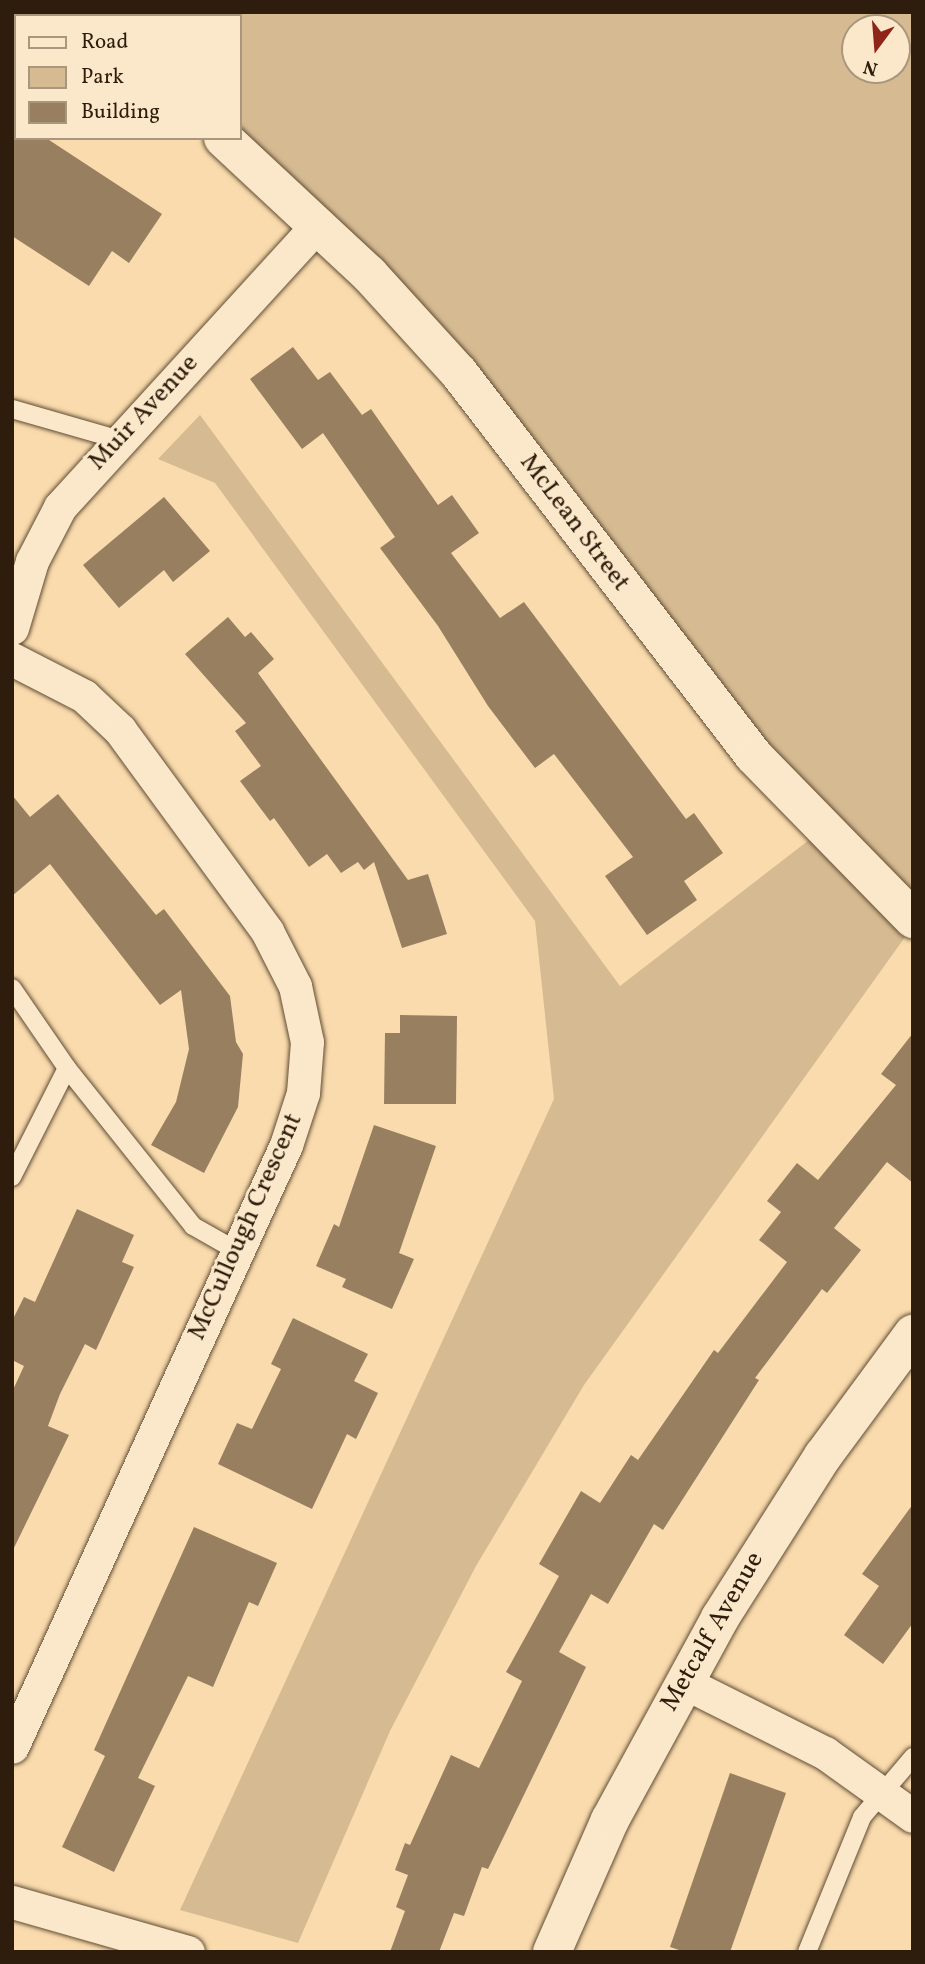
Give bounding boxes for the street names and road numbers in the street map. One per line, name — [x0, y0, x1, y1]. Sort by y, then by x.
street label: Muir Avenue — [82, 348, 206, 478]
street label: McLean Street — [512, 448, 636, 598]
street label: McCullough Crescent — [182, 1109, 310, 1345]
street label: Metcalf Avenue — [655, 1548, 771, 1716]

